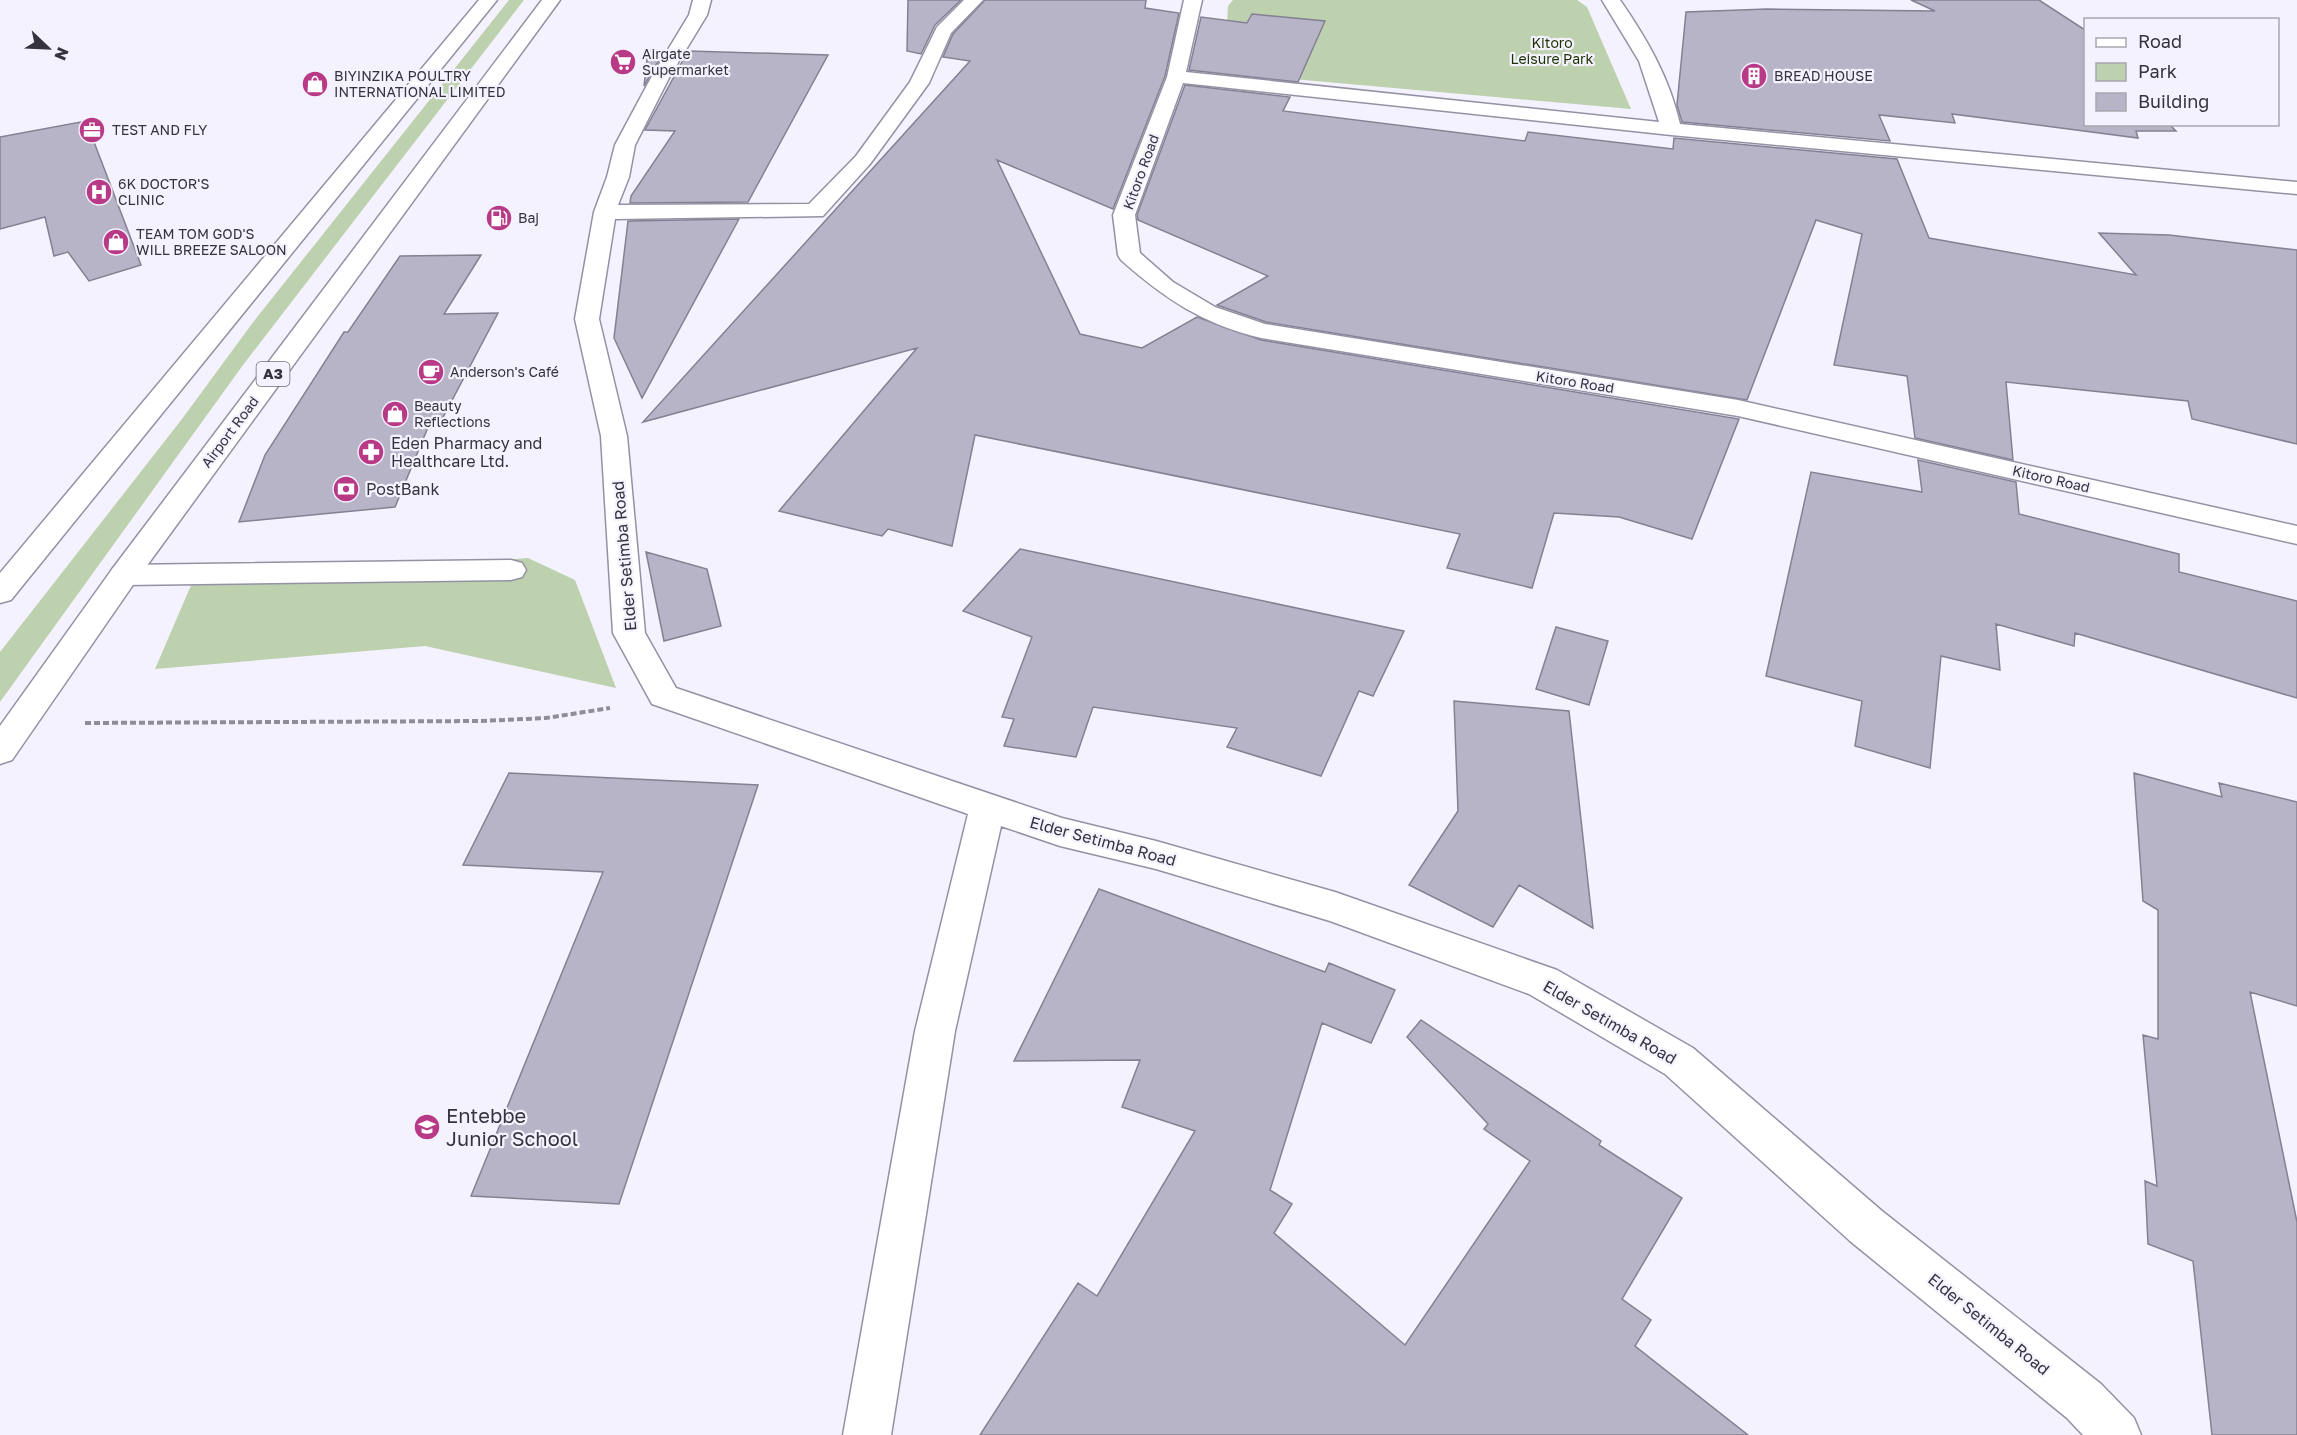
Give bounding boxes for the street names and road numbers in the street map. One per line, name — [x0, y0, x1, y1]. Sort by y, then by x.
street label: Kitoro Road — [1119, 132, 1162, 212]
road number: A3 — [256, 362, 290, 386]
street label: Kitoro Road — [1535, 367, 1615, 396]
street label: Airport Road — [197, 393, 262, 471]
street label: Kitoro Road — [2011, 461, 2091, 496]
street label: Elder Setimba Road — [607, 480, 641, 632]
street label: Elder Setimba Road — [1028, 812, 1178, 870]
street label: Elder Setimba Road — [1540, 976, 1680, 1068]
street label: Elder Setimba Road — [1924, 1269, 2054, 1379]

